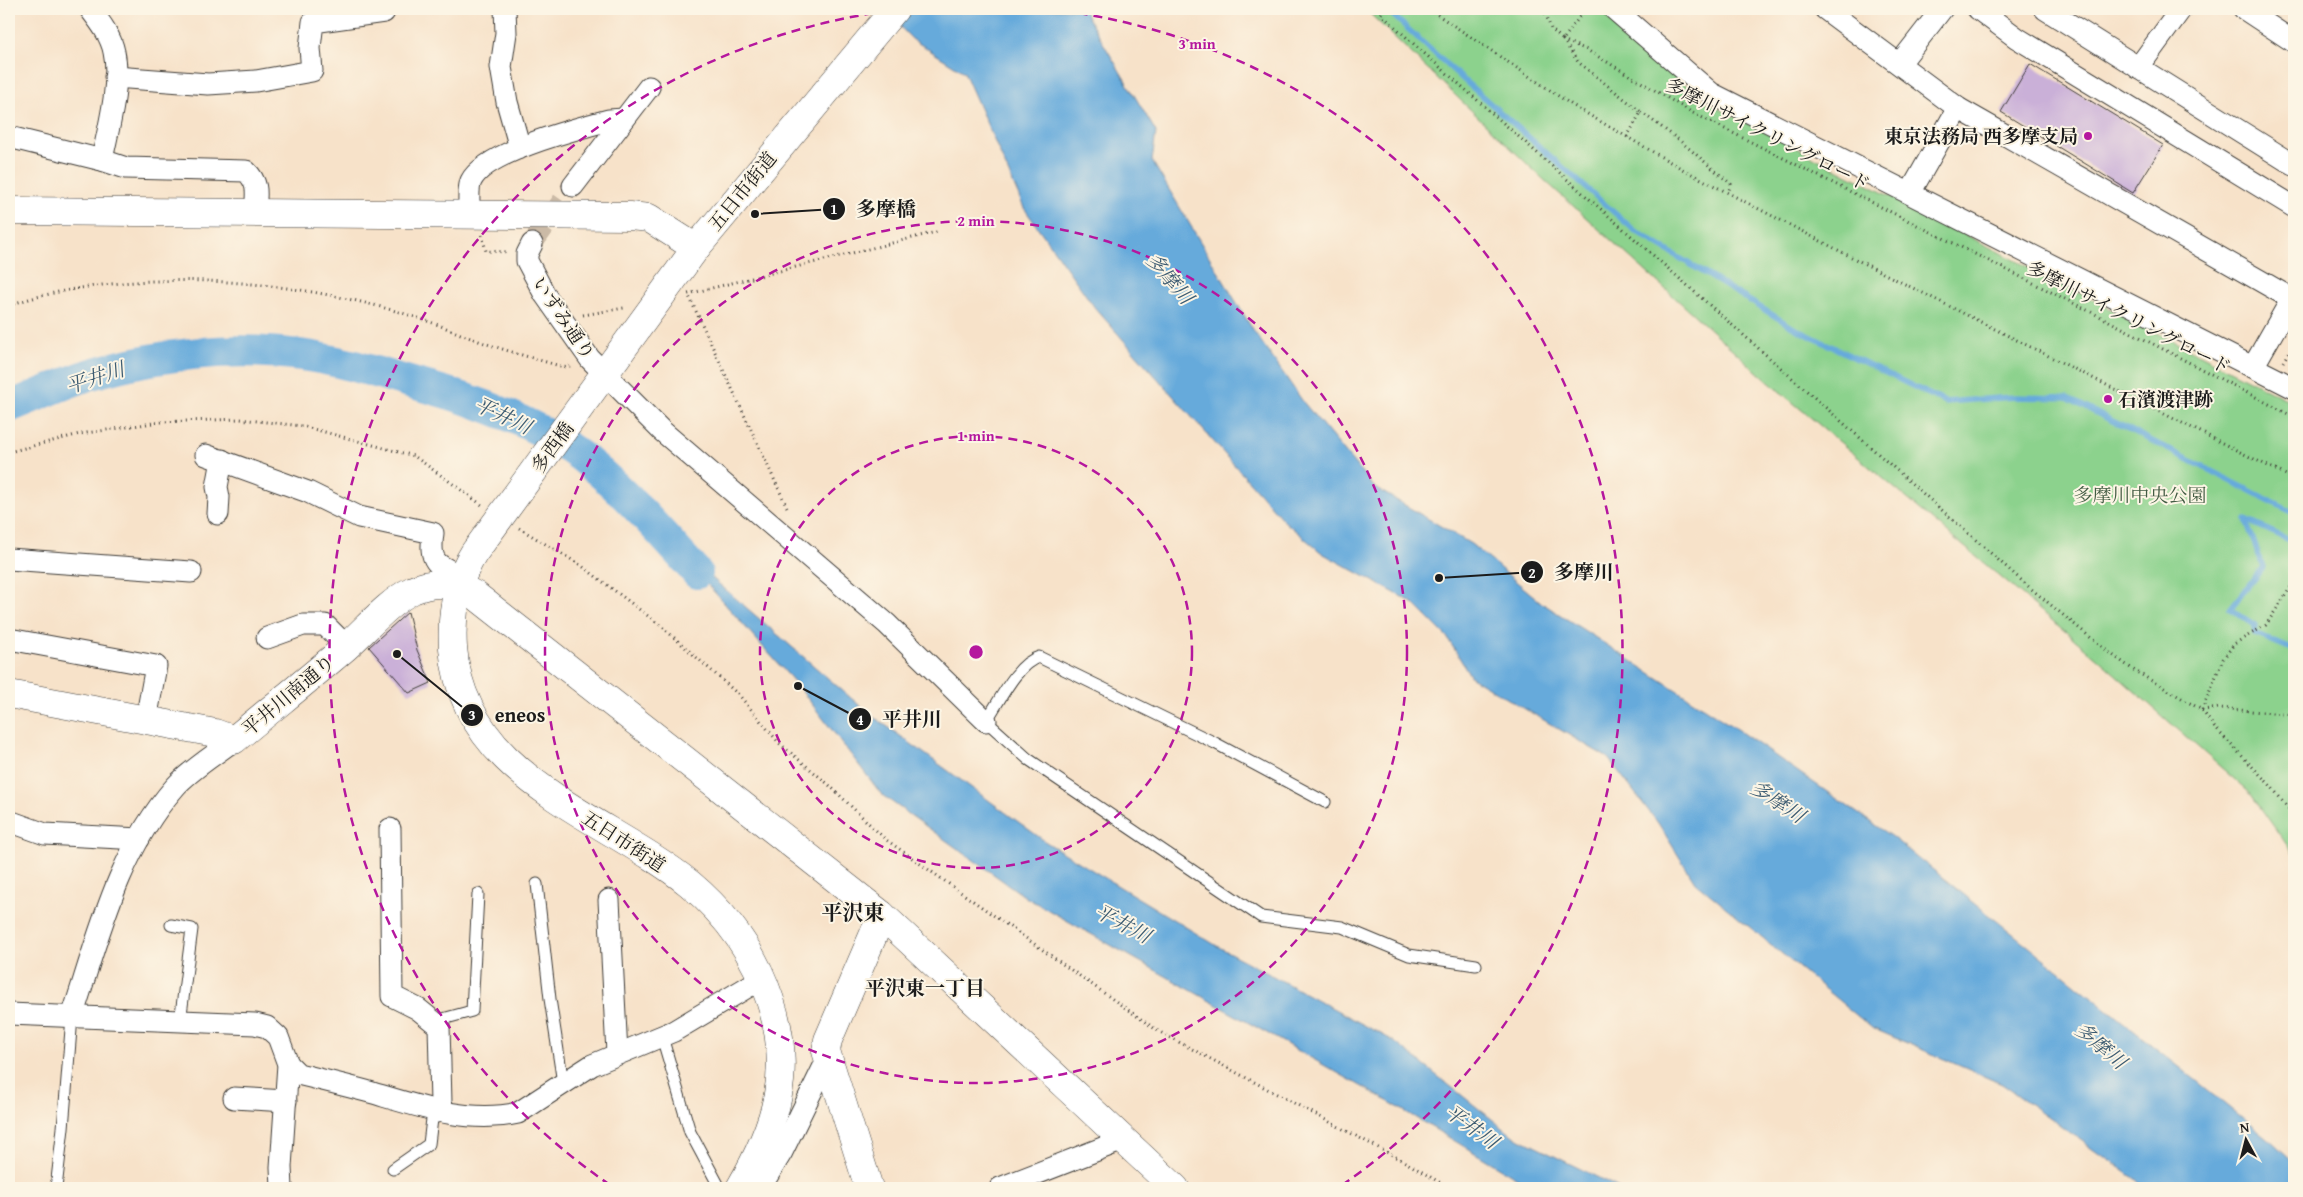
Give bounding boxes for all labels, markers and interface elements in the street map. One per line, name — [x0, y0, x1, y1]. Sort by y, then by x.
text: 3 min — [1178, 33, 1216, 54]
street label: 多摩川サイクリングロード — [1661, 70, 1875, 198]
place label: 東京法務局 西多摩支局 — [1884, 122, 2078, 150]
marker: 東京法務局 西多摩支局 — [2082, 130, 2094, 142]
street label: 五日市街道 — [701, 145, 783, 237]
callout: 多摩橋 — [821, 192, 926, 227]
text: 多摩橋 — [856, 194, 916, 223]
text: 1 — [830, 198, 838, 219]
text: 2 min — [957, 210, 995, 231]
water label: 多摩川 — [1139, 246, 1202, 312]
street label: 多摩川サイクリングロード — [2022, 253, 2236, 381]
street label: いずみ通り — [526, 271, 602, 365]
water label: 平井川 — [62, 353, 130, 400]
place label: 石濱渡津跡 — [2118, 385, 2213, 413]
water label: 平井川 — [470, 389, 538, 442]
marker: 石濱渡津跡 — [2102, 393, 2114, 405]
street label: 多西橋 — [524, 416, 580, 478]
text: 1 min — [957, 425, 995, 446]
park label: 多摩川中央公園 — [2073, 481, 2207, 509]
callout: 多摩川 — [1519, 555, 1624, 590]
text: 多摩川 — [1554, 557, 1614, 586]
text: 2 — [1528, 562, 1536, 583]
centre of rings — [967, 643, 985, 661]
street label: 平井川南通り — [235, 648, 341, 742]
callout: eneos — [460, 697, 556, 732]
text: eneos — [495, 700, 545, 729]
callout: 平井川 — [847, 702, 952, 737]
text: 3 — [468, 704, 476, 725]
text: 平井川 — [882, 704, 942, 733]
text: 4 — [856, 709, 864, 730]
water label: 多摩川 — [1745, 773, 1813, 831]
street label: 五日市街道 — [577, 803, 671, 879]
water label: 平井川 — [1090, 896, 1158, 951]
district label: 平沢東 — [822, 897, 885, 928]
district label: 平沢東一丁目 — [865, 973, 985, 1002]
water label: 多摩川 — [2069, 1015, 2135, 1077]
water label: 平井川 — [1439, 1097, 1506, 1157]
north arrow — [2220, 1114, 2270, 1164]
text: N — [2239, 1117, 2251, 1138]

